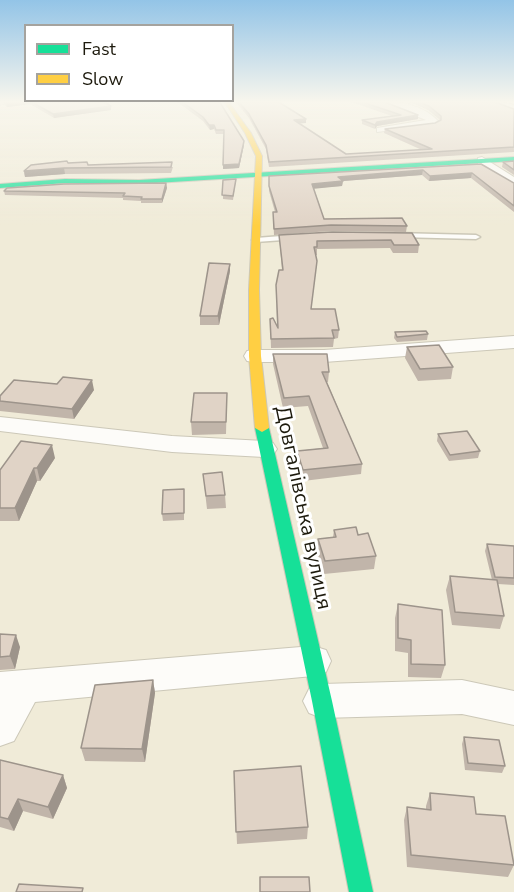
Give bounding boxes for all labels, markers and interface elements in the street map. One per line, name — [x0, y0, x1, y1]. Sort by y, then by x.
legend — [24, 24, 234, 102]
text: Fast — [82, 37, 116, 61]
text: Slow — [82, 67, 123, 91]
street label: Довгалівська вулиця — [268, 404, 336, 612]

